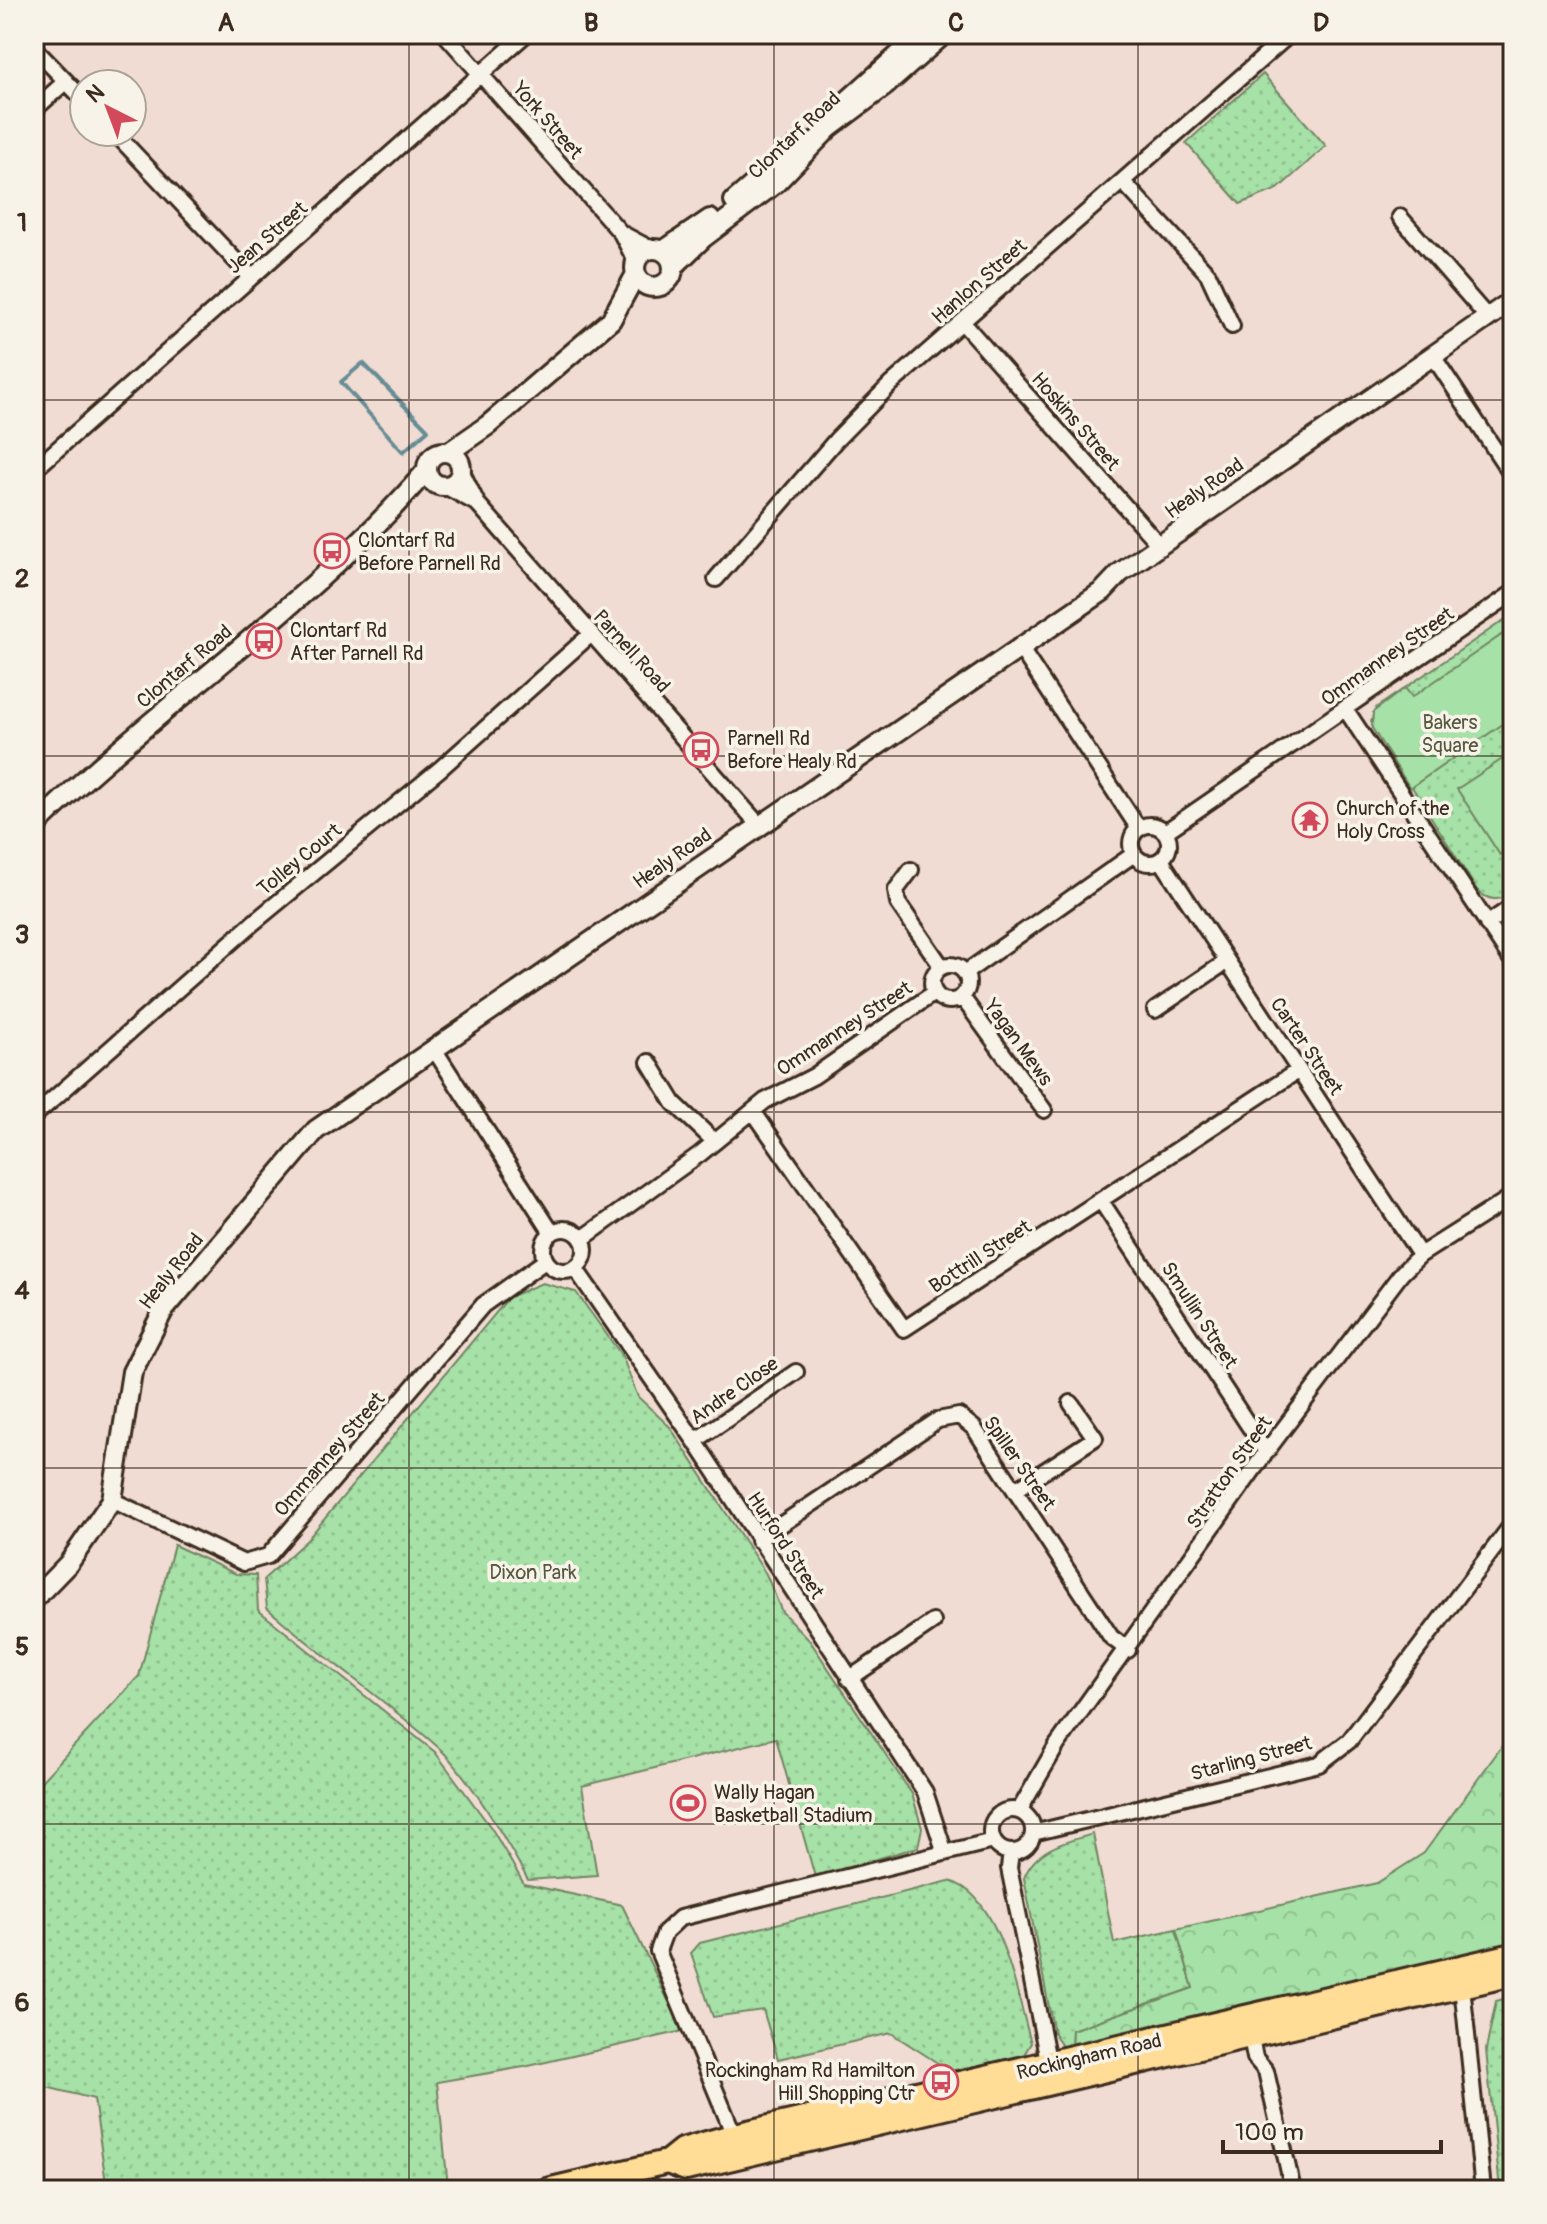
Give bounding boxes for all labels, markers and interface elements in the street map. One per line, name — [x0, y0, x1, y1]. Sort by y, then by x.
text: A — [218, 7, 235, 39]
text: B — [584, 7, 598, 39]
text: C — [948, 7, 964, 39]
text: D — [1313, 7, 1329, 39]
north arrow — [68, 68, 148, 148]
street label: York Street — [506, 76, 589, 165]
text: N — [80, 78, 110, 109]
street label: Clontarf Road — [743, 86, 846, 184]
street label: Jean Street — [222, 195, 313, 279]
text: 1 — [17, 207, 27, 239]
street label: Hanlon Street — [927, 233, 1033, 329]
street label: Hoskins Street — [1026, 367, 1126, 476]
street label: Healy Road — [1160, 452, 1248, 524]
place label: Clontarf Rd Before Parnell Rd — [358, 528, 501, 576]
bus stop icon: Clontarf Rd Before Parnell Rd — [313, 532, 351, 570]
text: 2 — [15, 563, 29, 595]
street label: Ommanney Street — [1316, 601, 1459, 712]
street label: Parnell Road — [588, 605, 675, 698]
place label: Clontarf Rd After Parnell Rd — [290, 618, 424, 666]
street label: Clontarf Road — [131, 619, 237, 714]
bus stop icon: Clontarf Rd After Parnell Rd — [245, 622, 283, 660]
park label: Bakers Square — [1422, 710, 1479, 758]
place label: Parnell Rd Before Healy Rd — [727, 726, 857, 774]
bus stop icon: Parnell Rd Before Healy Rd — [682, 731, 720, 769]
place label: Church of the Holy Cross — [1336, 796, 1449, 844]
temple icon: Church of the Holy Cross — [1291, 801, 1329, 839]
street label: Tolley Court — [252, 817, 347, 901]
street label: Healy Road — [628, 822, 716, 894]
text: 3 — [15, 919, 29, 951]
street label: Ommanney Street — [772, 975, 918, 1082]
street label: Yagan Mews — [978, 993, 1058, 1091]
street label: Carter Street — [1265, 993, 1349, 1101]
street label: Bottrill Street — [924, 1214, 1037, 1299]
street label: Healy Road — [134, 1228, 209, 1315]
street label: Smullin Street — [1156, 1257, 1244, 1374]
text: 4 — [14, 1275, 30, 1307]
street label: Andre Close — [685, 1351, 783, 1430]
street label: Ommanney Street — [269, 1386, 391, 1522]
street label: Stratton Street — [1181, 1410, 1278, 1534]
street label: Spiller Street — [978, 1411, 1062, 1516]
street label: Hurford Street — [742, 1487, 830, 1604]
park label: Dixon Park — [489, 1560, 577, 1585]
text: 5 — [15, 1631, 29, 1663]
street label: Starling Street — [1188, 1730, 1315, 1787]
place label: Wally Hagan Basketball Stadium — [714, 1780, 872, 1828]
sports icon: Wally Hagan Basketball Stadium — [669, 1784, 707, 1822]
text: 6 — [14, 1987, 30, 2019]
street label: Rockingham Road — [1014, 2028, 1164, 2085]
place label: Rockingham Rd Hamilton Hill Shopping Ctr — [705, 2058, 915, 2106]
bus stop icon: Rockingham Rd Hamilton Hill Shopping Ctr — [922, 2063, 960, 2101]
scale bar — [1223, 2104, 1441, 2154]
text: 100 m — [1235, 2118, 1304, 2147]

